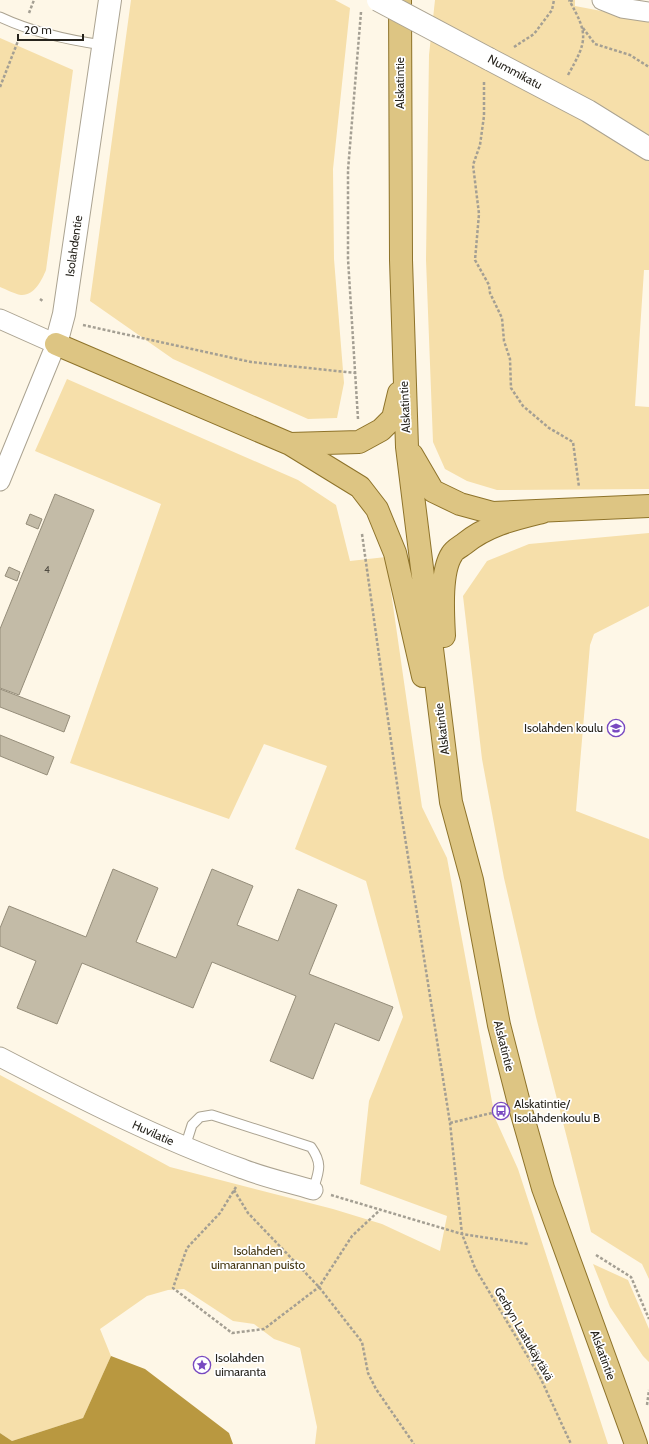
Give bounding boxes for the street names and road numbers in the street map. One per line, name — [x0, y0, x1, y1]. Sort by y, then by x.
street label: Nummikatu — [485, 51, 545, 92]
street label: Alskatintie — [392, 57, 407, 109]
street label: Isolahdentie — [62, 214, 85, 278]
street label: Alskatintie — [396, 381, 413, 433]
street label: Alskatintie — [431, 702, 452, 756]
street label: Alskatintie — [491, 1019, 518, 1073]
street label: Huvilatie — [130, 1117, 176, 1148]
street label: Gerbyn Laatukäytävä — [491, 1284, 557, 1383]
street label: Alskatintie — [588, 1328, 619, 1382]

